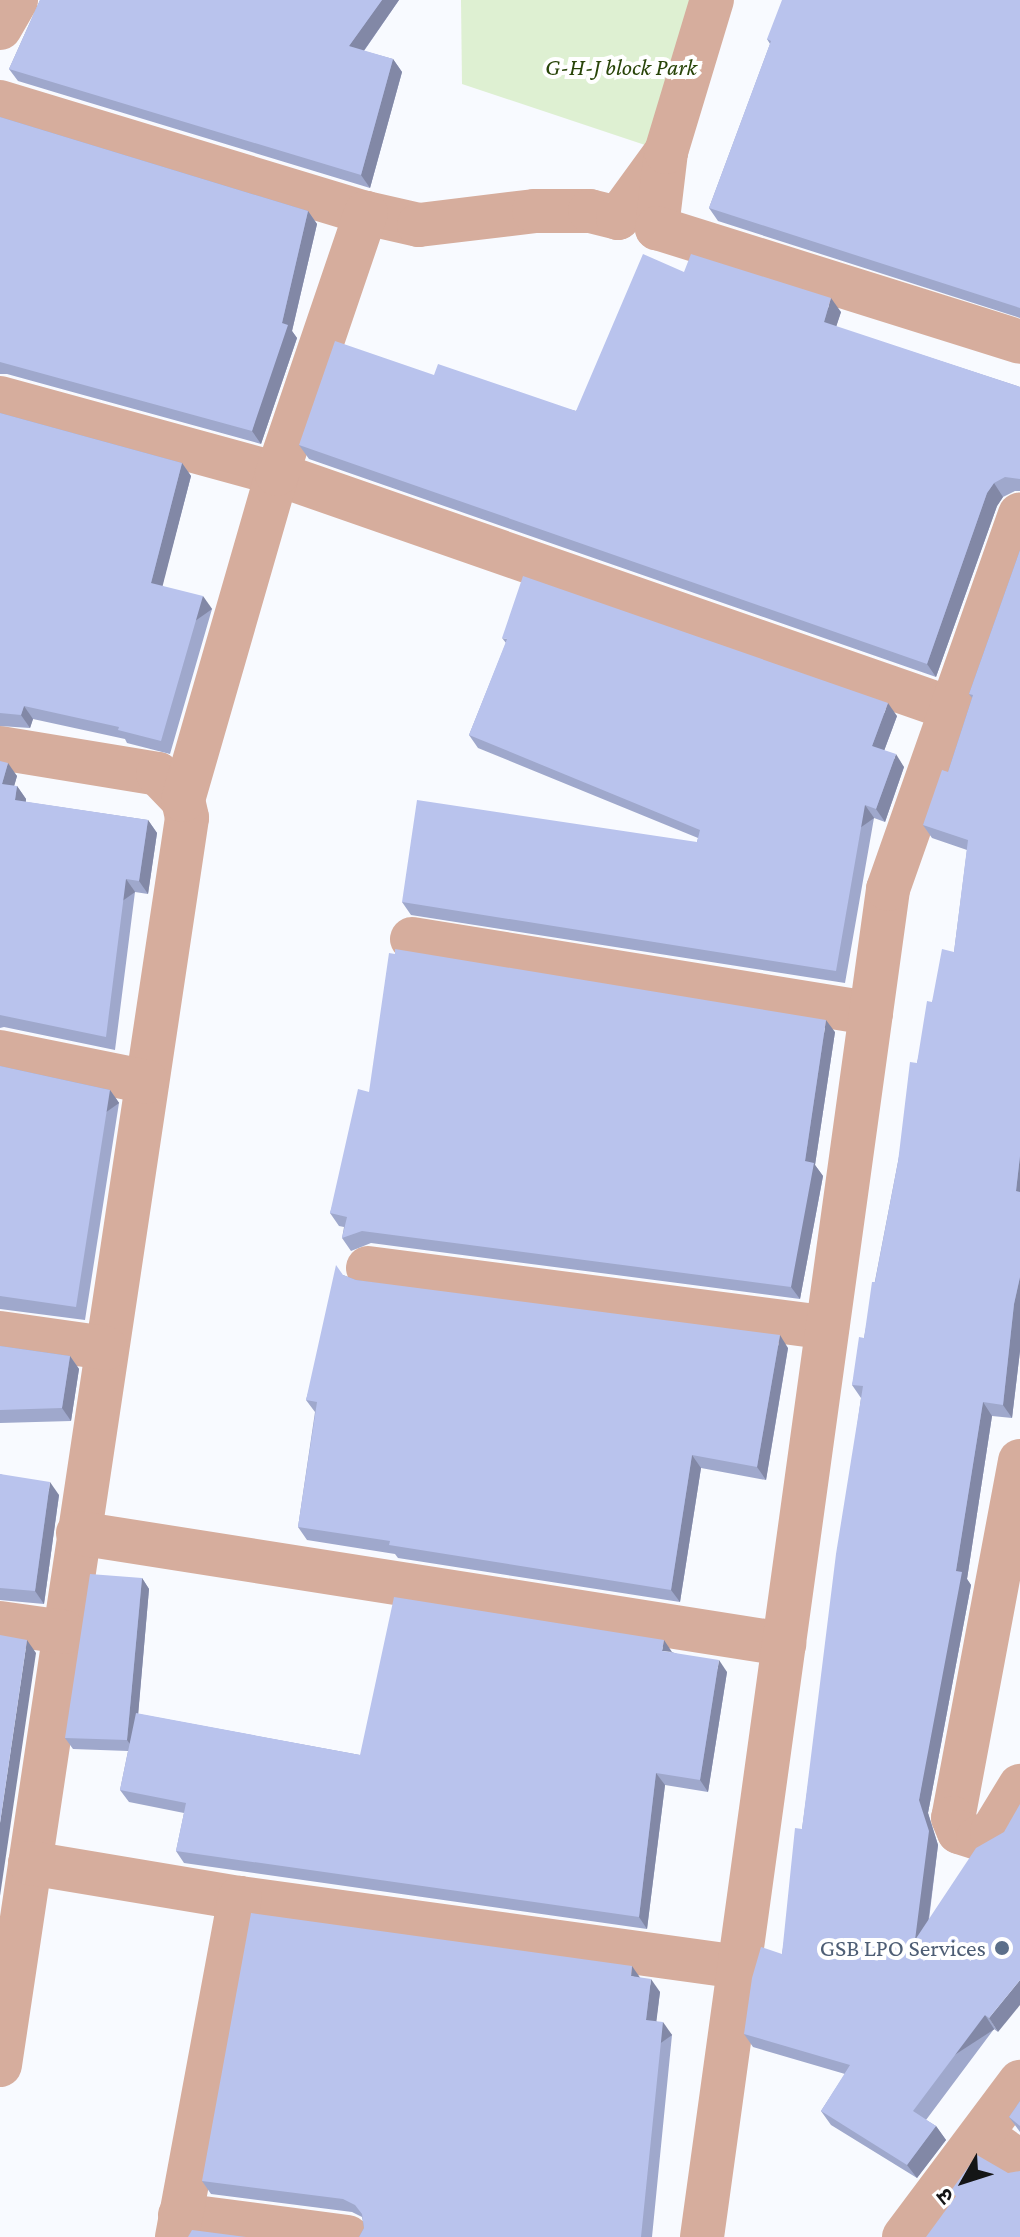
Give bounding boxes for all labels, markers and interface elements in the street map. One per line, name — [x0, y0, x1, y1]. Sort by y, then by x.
park label: G-H-J block Park — [545, 53, 697, 81]
place label: GSB LPO Services — [820, 1934, 986, 1962]
marker: GSB LPO Services — [993, 1939, 1011, 1957]
north arrow — [924, 2141, 1004, 2221]
text: उ — [931, 2184, 959, 2209]

